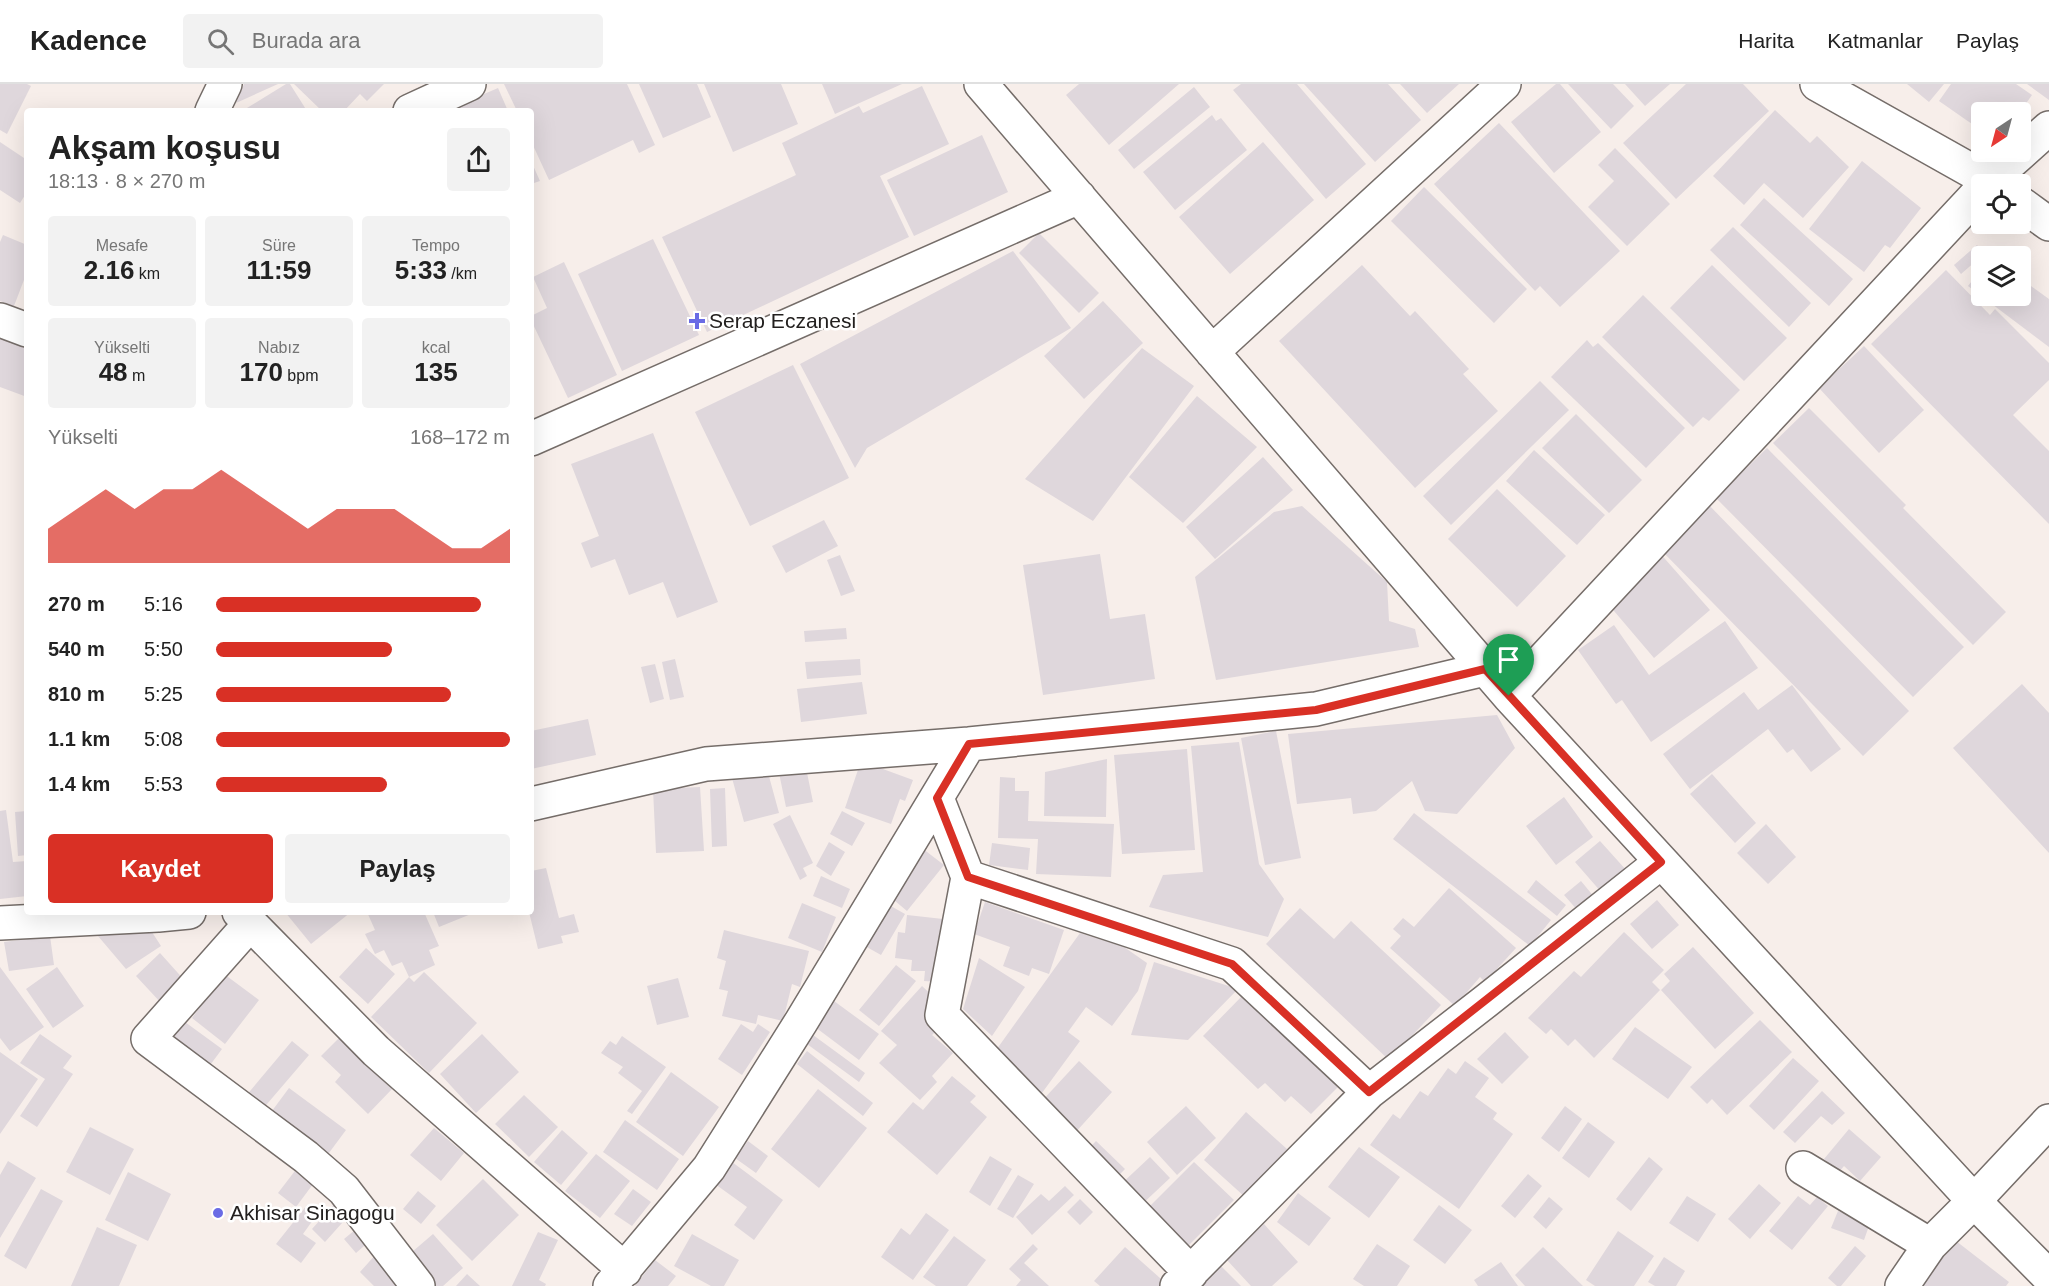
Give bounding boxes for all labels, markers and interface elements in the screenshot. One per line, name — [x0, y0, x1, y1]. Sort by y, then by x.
search box — [183, 14, 603, 68]
text: Kadence — [30, 25, 147, 56]
icon: search — [204, 25, 237, 58]
text: Burada ara — [252, 28, 361, 53]
text: Harita — [1738, 29, 1794, 52]
text: Katmanlar — [1827, 29, 1923, 52]
text: Paylaş — [1956, 29, 2019, 52]
north arrow — [1971, 102, 2031, 162]
map controls — [1971, 102, 2031, 306]
button: share — [447, 128, 510, 191]
text: Akşam koşusu — [48, 129, 281, 166]
text: 18:13 · 8 × 270 m — [48, 170, 205, 192]
button: locate — [1971, 174, 2031, 234]
text: Mesafe — [96, 237, 148, 254]
text: Süre — [262, 237, 296, 254]
text: Tempo — [412, 237, 460, 254]
button: layers — [1971, 246, 2031, 306]
text: 2.16 — [84, 255, 134, 285]
text: 11:59 — [246, 255, 312, 285]
text: 5:33 — [395, 255, 447, 285]
text: km — [134, 265, 160, 282]
text: /km — [447, 265, 477, 282]
place label: Serap Eczanesi — [709, 309, 856, 332]
marker: Serap Eczanesi — [690, 314, 704, 328]
text: Yükselti — [94, 339, 150, 356]
text: Nabız — [258, 339, 300, 356]
text: kcal — [422, 339, 450, 356]
text: 48 — [99, 357, 128, 387]
text: 170 — [240, 357, 283, 387]
text: 135 — [414, 357, 458, 387]
text: m — [128, 367, 145, 384]
text: bpm — [283, 367, 318, 384]
text: Yükselti — [48, 426, 118, 448]
text: 168–172 m — [410, 426, 510, 448]
text: 270 m — [48, 593, 105, 615]
text: 5:16 — [144, 593, 183, 615]
pin — [1483, 634, 1534, 696]
text: 540 m — [48, 638, 105, 660]
text: 5:50 — [144, 638, 183, 660]
icon: arrive — [1492, 643, 1525, 676]
text: 810 m — [48, 683, 105, 705]
text: 5:25 — [144, 683, 183, 705]
text: 1.1 km — [48, 728, 110, 750]
text: 5:08 — [144, 728, 183, 750]
text: 1.4 km — [48, 773, 110, 795]
text: 5:53 — [144, 773, 183, 795]
button: Kaydet — [48, 834, 273, 903]
button: Paylaş — [285, 834, 510, 903]
place label: Akhisar Sinagogu — [230, 1201, 395, 1224]
marker: Akhisar Sinagogu — [211, 1206, 225, 1220]

